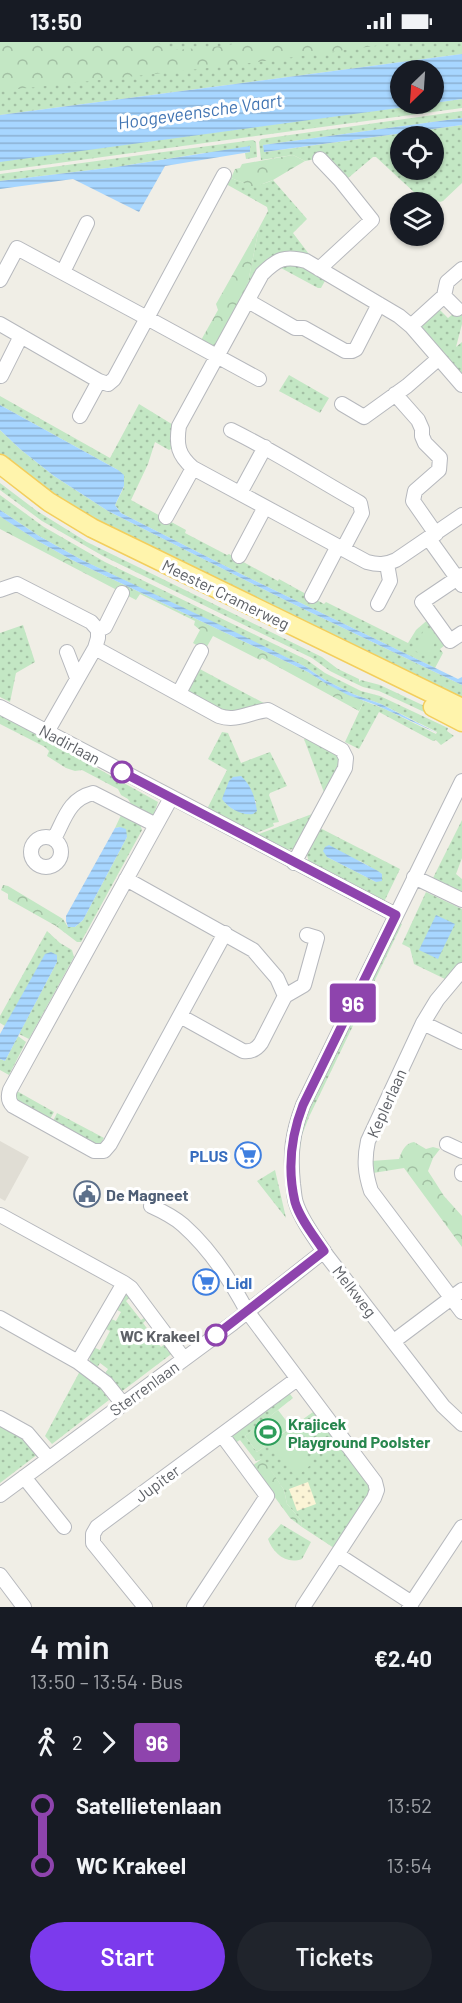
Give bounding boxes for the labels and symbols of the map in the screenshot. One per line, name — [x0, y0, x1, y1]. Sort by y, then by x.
north arrow — [390, 60, 444, 114]
water label: Hoogeveensche Vaart — [116, 88, 284, 133]
street label: Meester Cramerweg — [159, 555, 293, 633]
street label: Nadirlaan — [36, 720, 104, 768]
unlabelled marker — [111, 761, 133, 783]
line badge: 96 — [326, 984, 380, 1022]
street label: Keplerlaan — [362, 1066, 410, 1140]
supermarket icon: PLUS — [233, 1140, 263, 1170]
place label: PLUS — [190, 1146, 228, 1165]
public building icon: De Magneet — [72, 1179, 102, 1209]
place label: De Magneet — [106, 1185, 189, 1204]
street label: Melkweg — [329, 1261, 381, 1321]
supermarket icon: Lidl — [191, 1267, 221, 1297]
place label: Lidl — [226, 1273, 252, 1292]
marker: WC Krakeel — [205, 1324, 227, 1346]
place label: WC Krakeel — [120, 1326, 200, 1345]
street label: Sterrenlaan — [106, 1357, 182, 1419]
place label: Krajicek Playground Poolster — [288, 1414, 430, 1451]
sports icon: Krajicek Playground Poolster — [253, 1417, 283, 1447]
street label: Jupiter — [131, 1460, 183, 1506]

